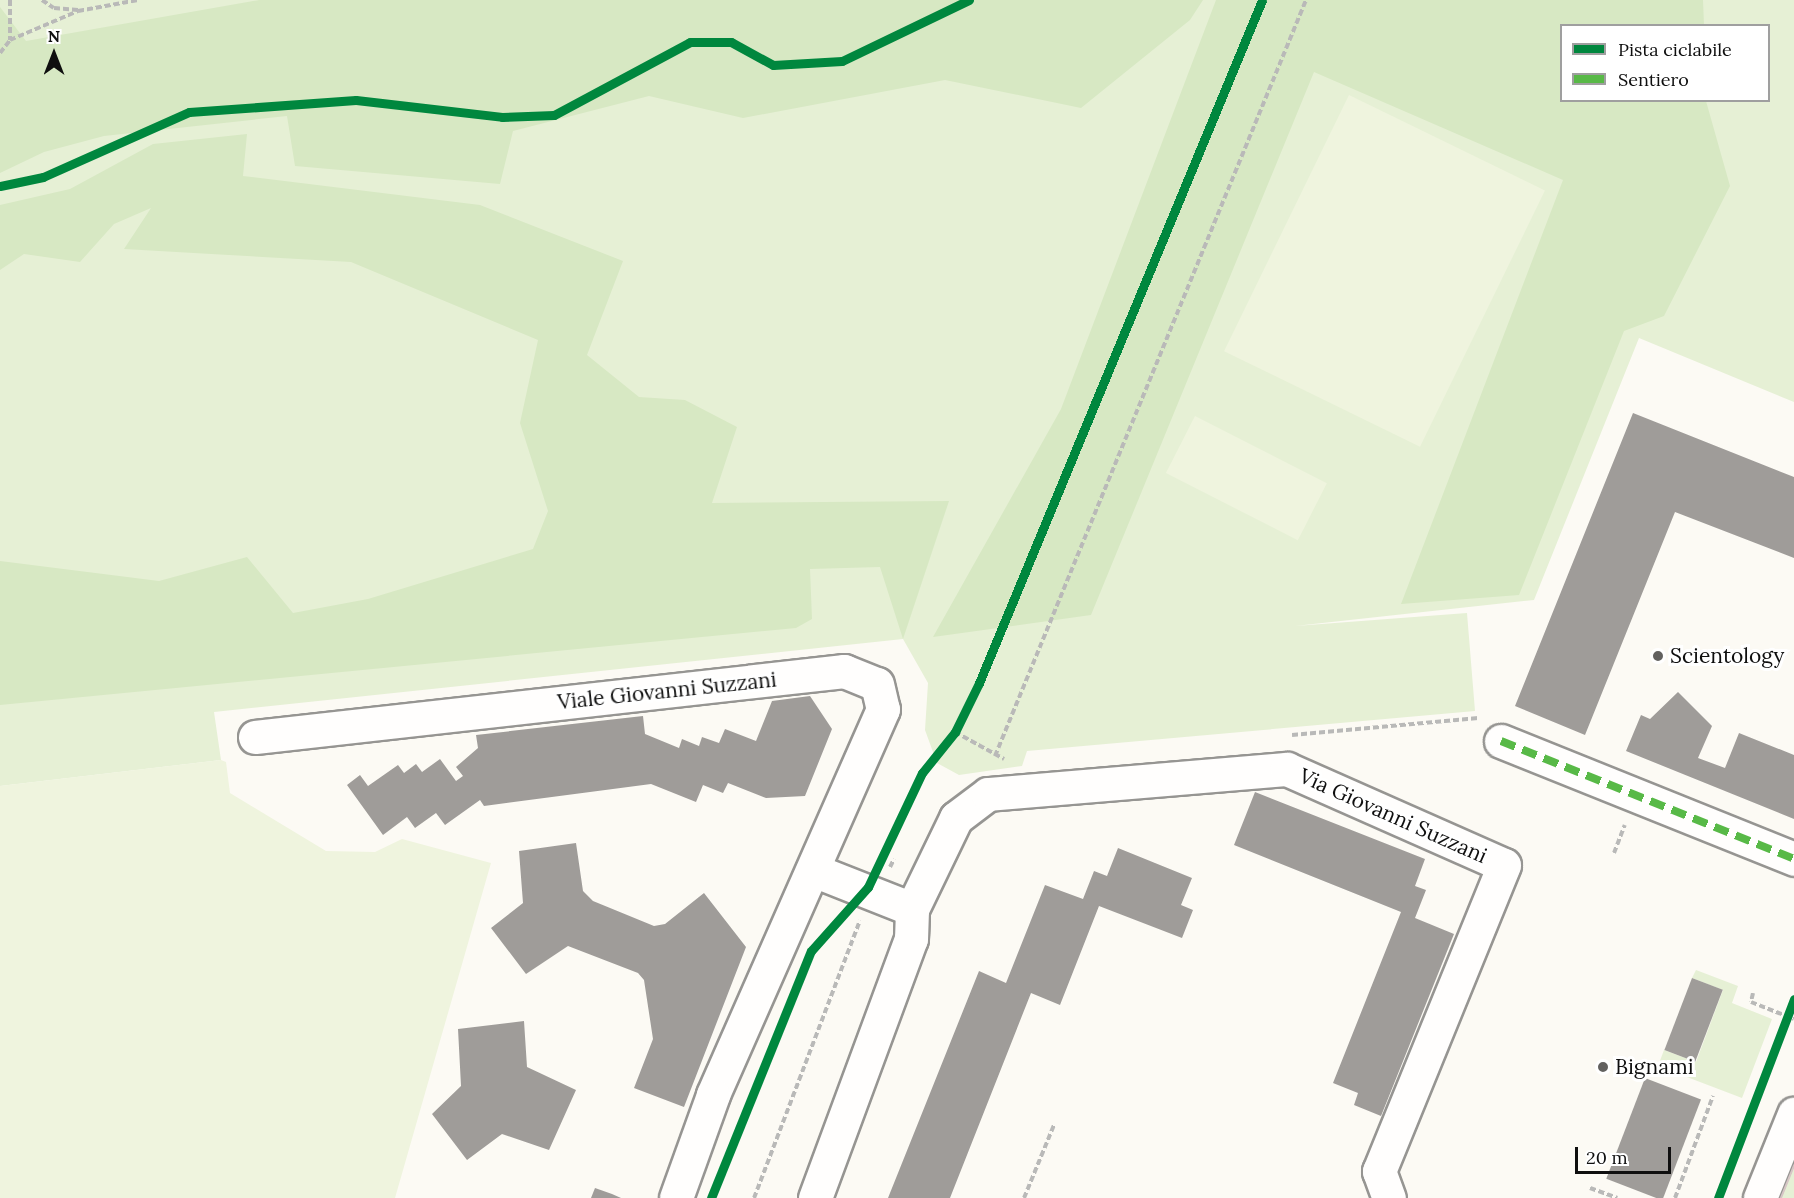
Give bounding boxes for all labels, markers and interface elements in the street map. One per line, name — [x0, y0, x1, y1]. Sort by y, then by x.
north arrow — [24, 24, 84, 84]
legend — [1560, 24, 1770, 102]
text: N — [48, 26, 60, 46]
text: Pista ciclabile — [1618, 38, 1732, 61]
text: Sentiero — [1618, 68, 1689, 91]
place label: Scientology — [1670, 643, 1784, 669]
marker: Scientology — [1651, 649, 1665, 663]
street label: Viale Giovanni Suzzani — [556, 667, 778, 715]
street label: Via Giovanni Suzzani — [1295, 763, 1491, 869]
place label: Bignami — [1615, 1054, 1694, 1080]
marker: Bignami — [1596, 1060, 1610, 1074]
scale bar — [1578, 1135, 1674, 1173]
text: 20 m — [1586, 1146, 1628, 1169]

